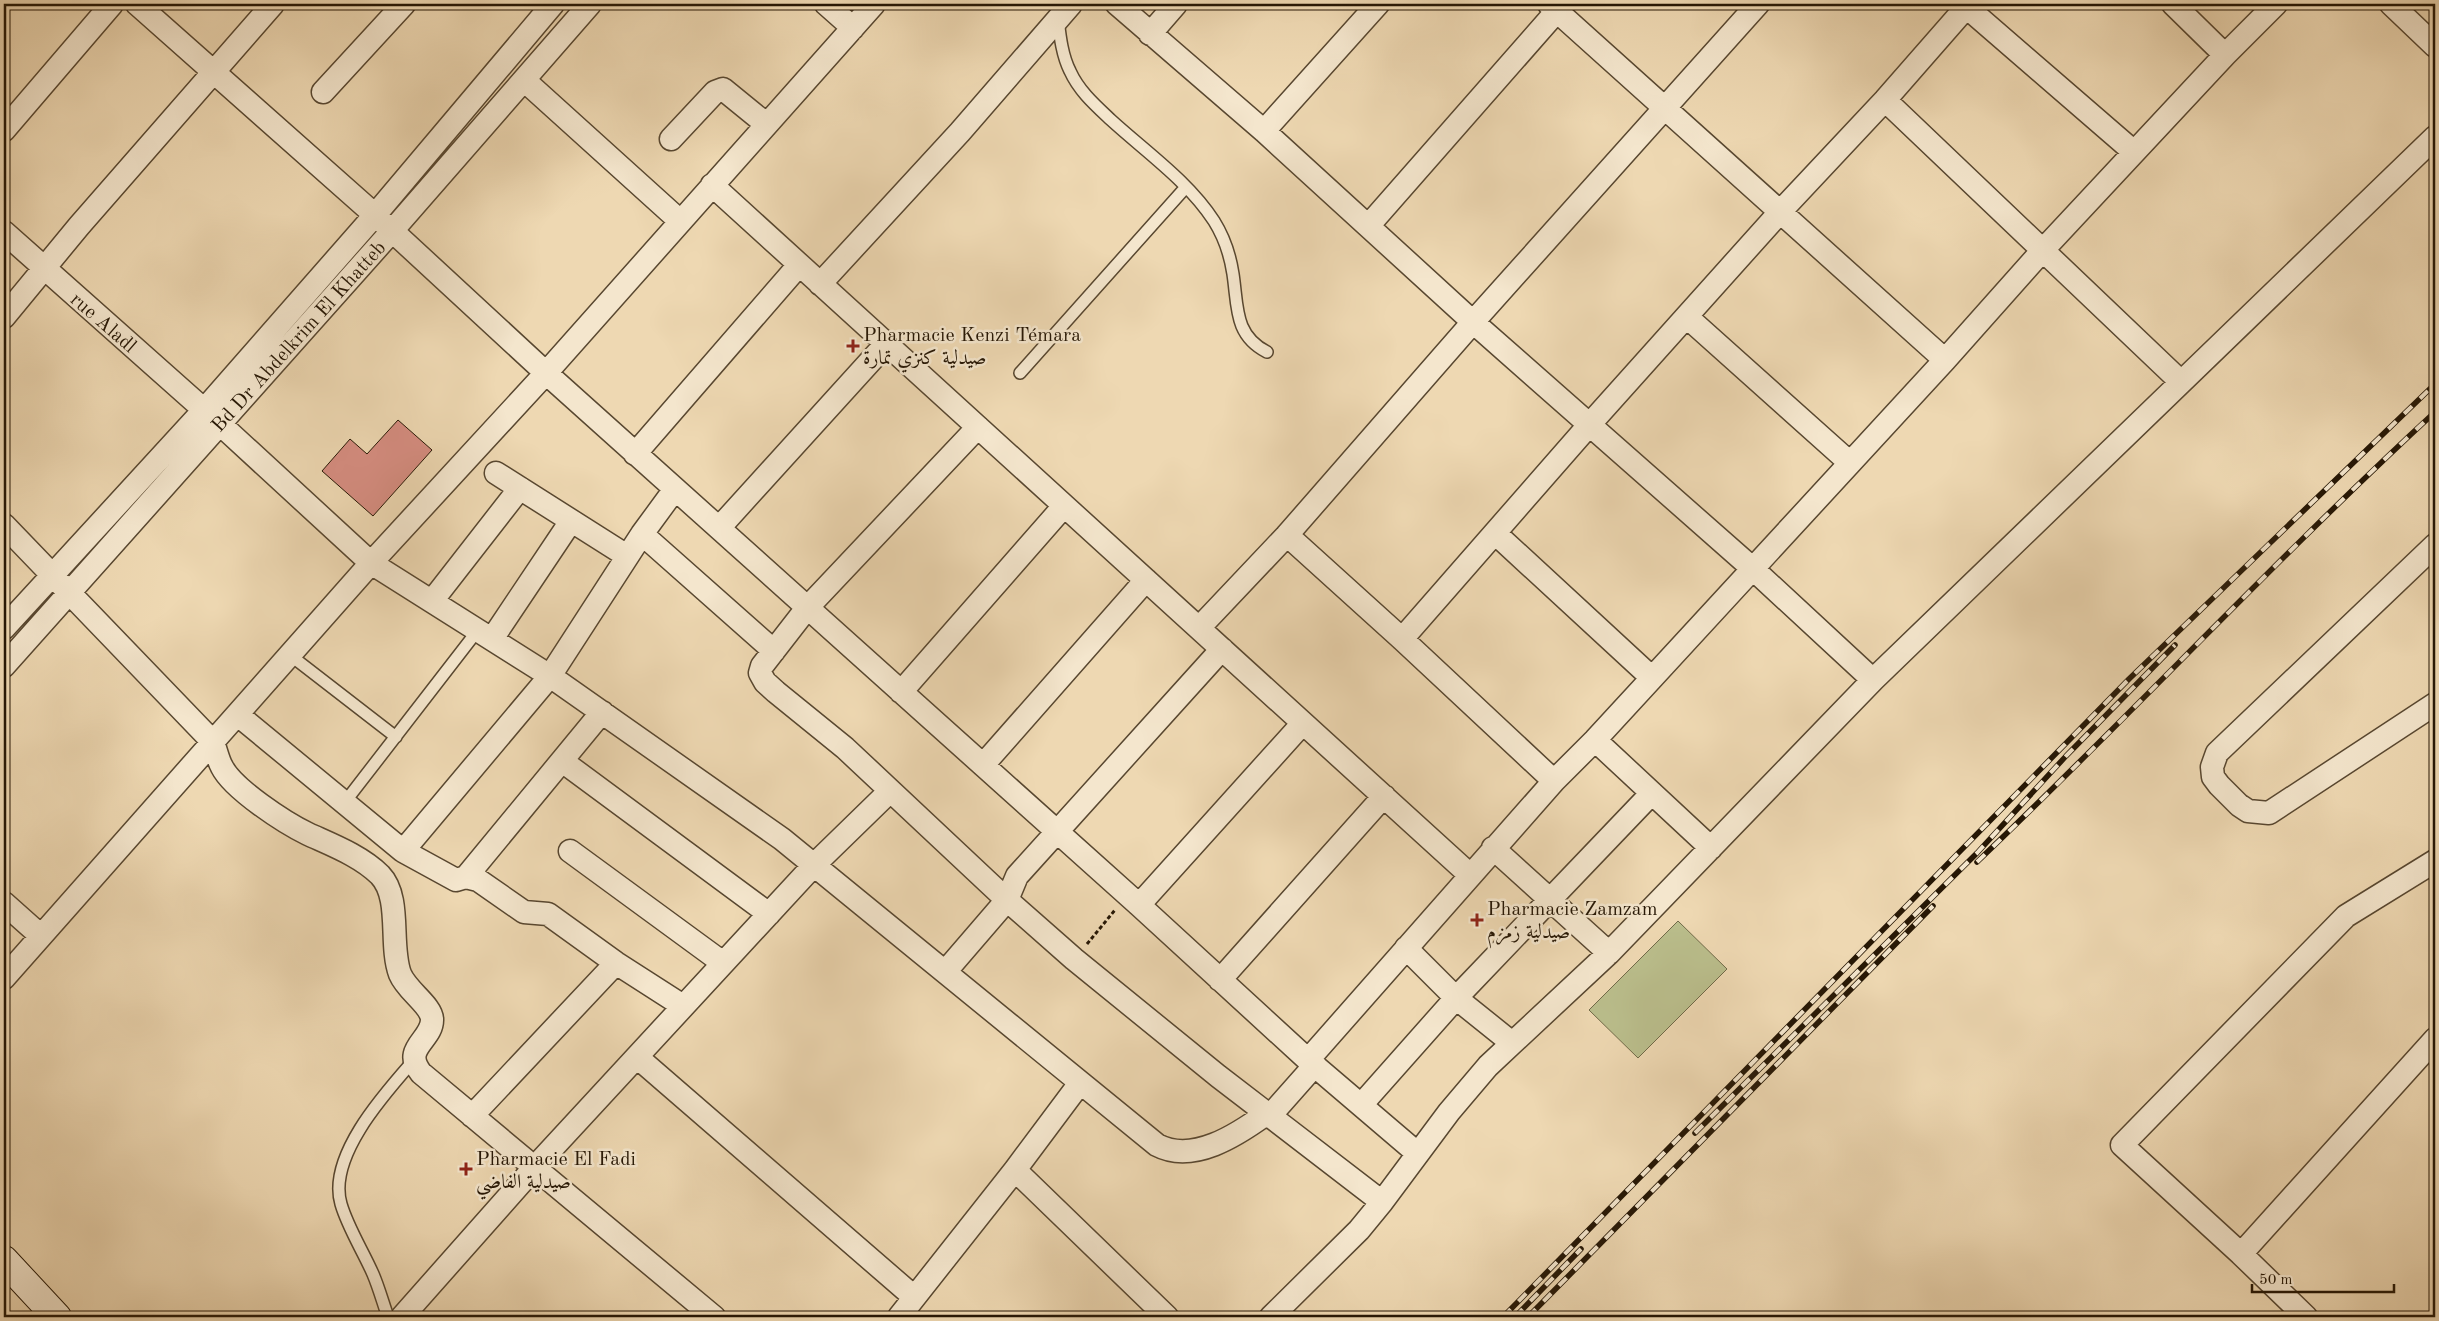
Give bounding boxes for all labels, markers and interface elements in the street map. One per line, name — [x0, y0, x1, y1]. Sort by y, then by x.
street label: Bd Dr Abdelkrim El Khatteb — [209, 238, 390, 437]
street label: rue Aladl — [66, 290, 139, 357]
place label: Pharmacie Kenzi Témara صيدلية كنزي تمارة — [863, 326, 1081, 373]
marker: Pharmacie Kenzi Témara صيدلية كنزي تمارة — [847, 340, 859, 352]
place label: Pharmacie Zamzam صيدلية زمزم — [1487, 900, 1658, 949]
marker: Pharmacie Zamzam صيدلية زمزم — [1471, 914, 1483, 926]
place label: Pharmacie El Fadi صيدلية الفاضي — [476, 1150, 636, 1200]
marker: Pharmacie El Fadi صيدلية الفاضي — [460, 1163, 472, 1175]
scale bar — [2252, 1261, 2394, 1293]
text: 50 m — [2259, 1273, 2293, 1288]

